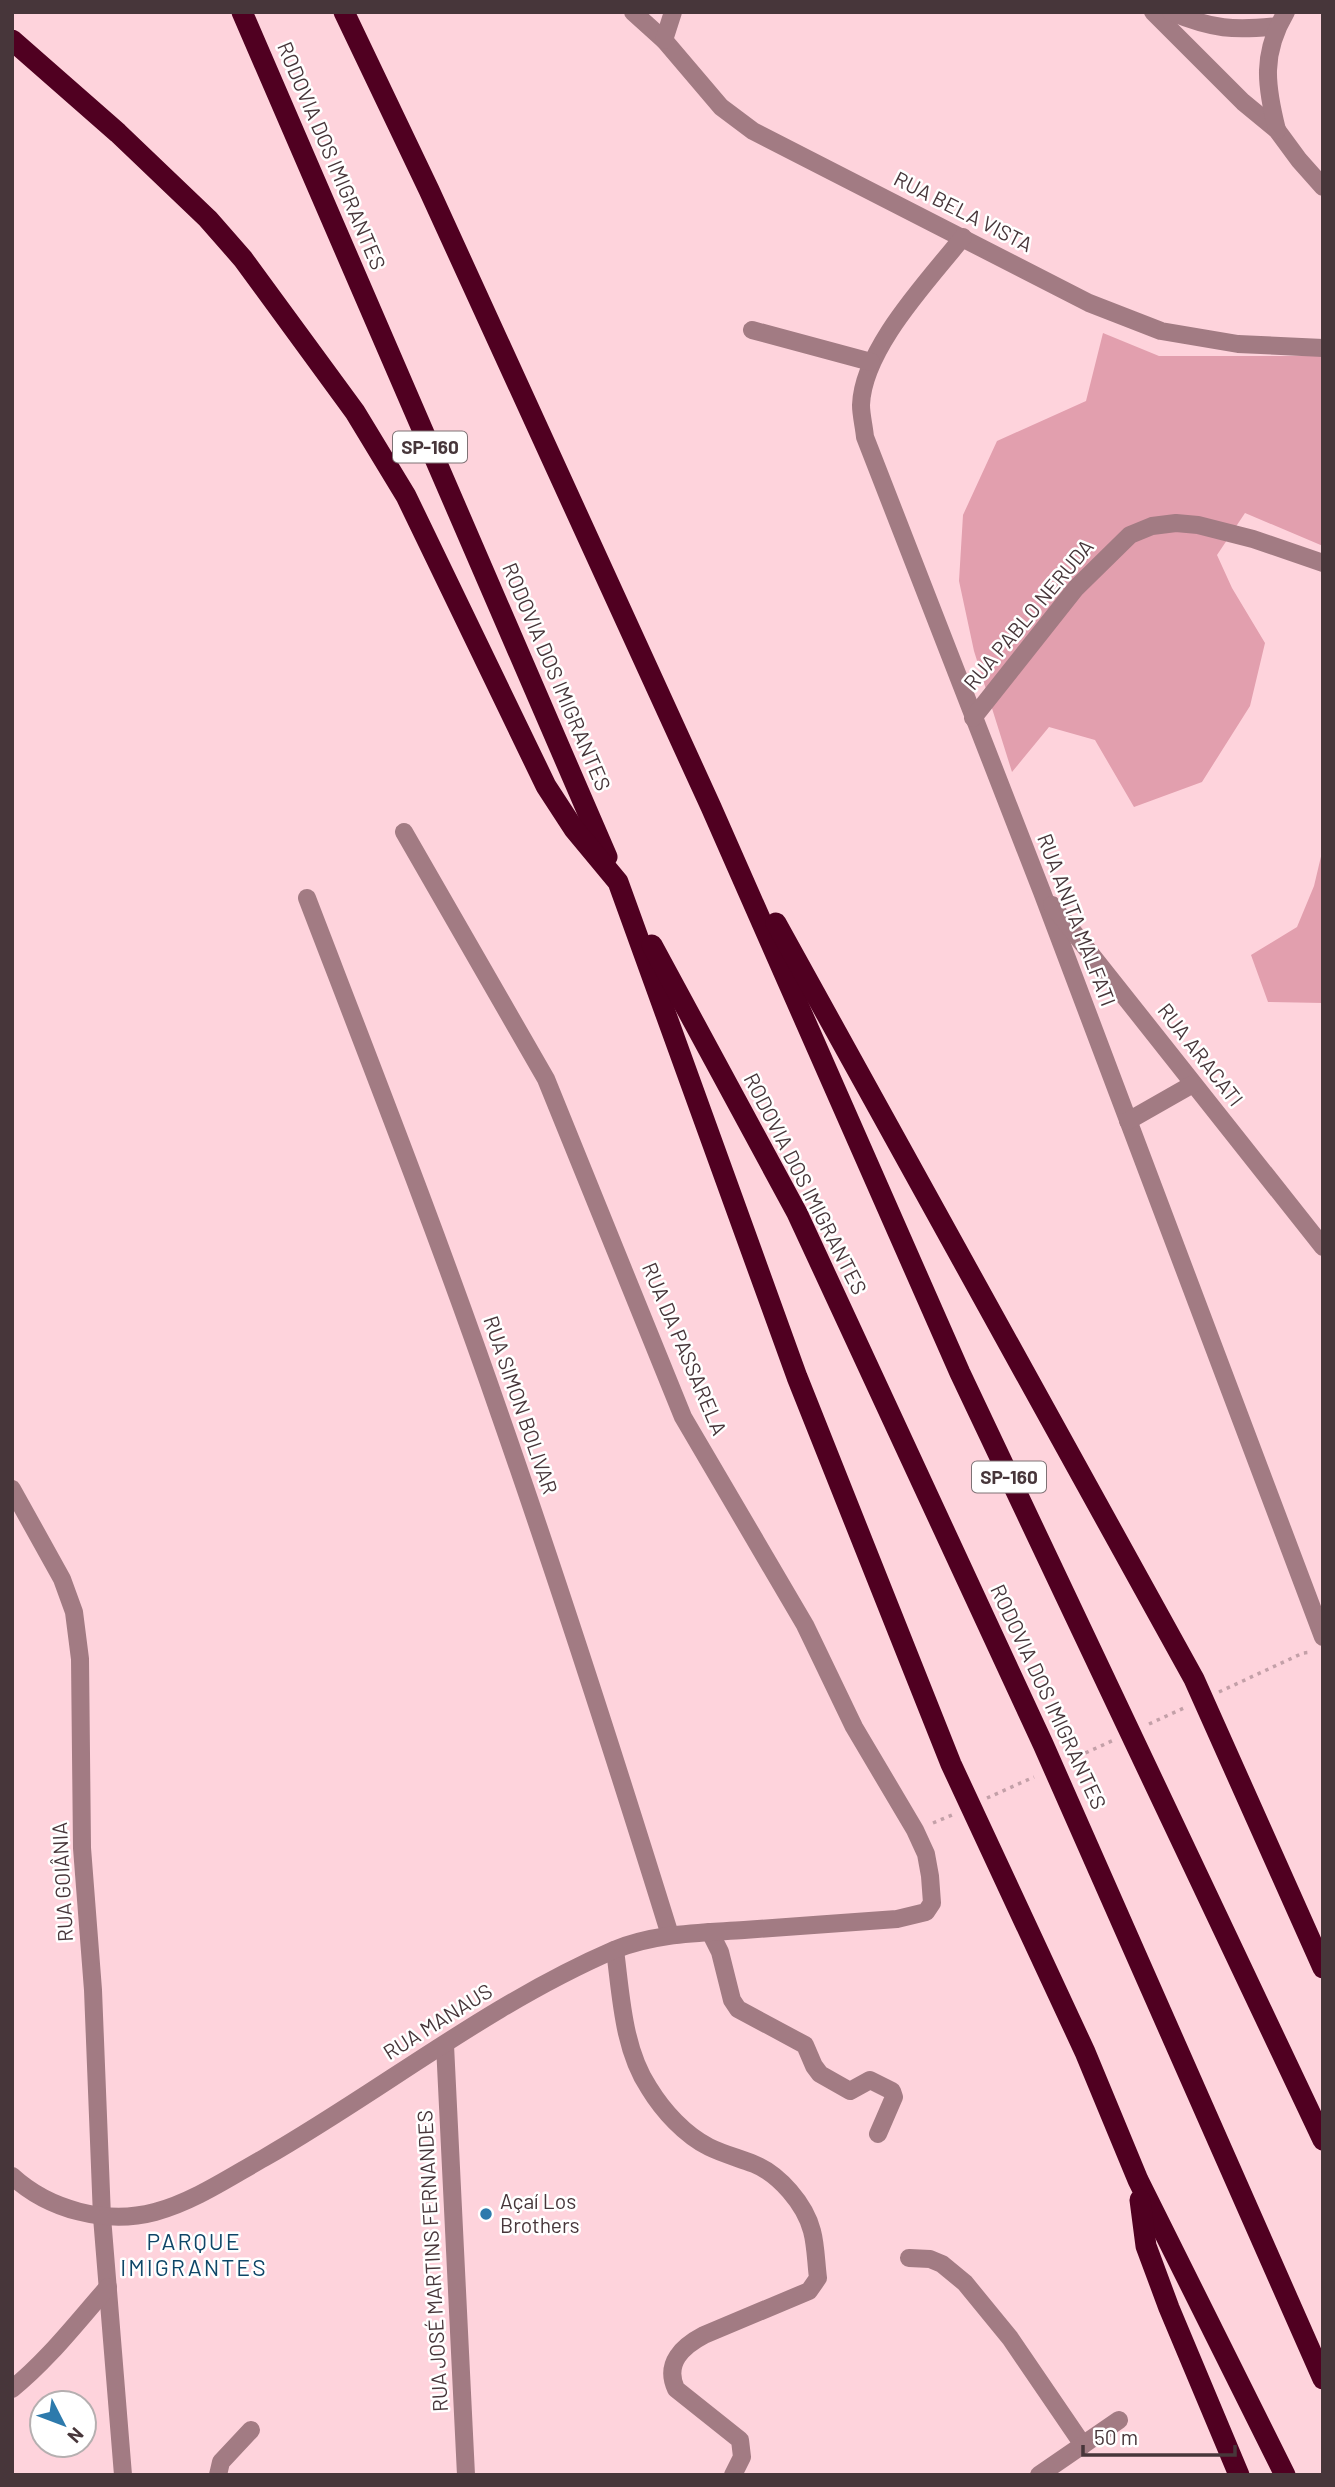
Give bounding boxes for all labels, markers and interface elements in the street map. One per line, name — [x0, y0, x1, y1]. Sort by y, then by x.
street label: RODOVIA DOS IMIGRANTES — [273, 38, 392, 273]
street label: RUA BELA VISTA — [890, 165, 1037, 256]
road number: SP-160 — [393, 432, 467, 462]
street label: RUA PABLO NERUDA — [958, 534, 1098, 694]
street label: RODOVIA DOS IMIGRANTES — [498, 559, 617, 794]
street label: RUA ANITA MALFATI — [1033, 830, 1122, 1009]
street label: RUA ARACATI — [1153, 998, 1249, 1110]
street label: RODOVIA DOS IMIGRANTES — [740, 1068, 873, 1298]
street label: RUA DA PASSARELA — [638, 1258, 733, 1439]
street label: RUA SIMON BOLIVAR — [479, 1312, 564, 1497]
road number: SP-160 — [972, 1462, 1046, 1492]
street label: RODOVIA DOS IMIGRANTES — [986, 1580, 1113, 1813]
street label: RUA GOIÂNIA — [46, 1821, 77, 1943]
street label: RUA MANAUS — [378, 1977, 496, 2064]
street label: RUA JOSÉ MARTINS FERNANDES — [411, 2110, 452, 2413]
place label: Açaí Los Brothers — [500, 2188, 580, 2237]
marker: Açaí Los Brothers — [478, 2206, 494, 2222]
district label: PARQUE IMIGRANTES — [120, 2227, 268, 2281]
north arrow — [28, 2389, 98, 2459]
scale bar — [1083, 2414, 1235, 2458]
text: N — [63, 2423, 89, 2448]
text: 50 m — [1094, 2424, 1138, 2449]

